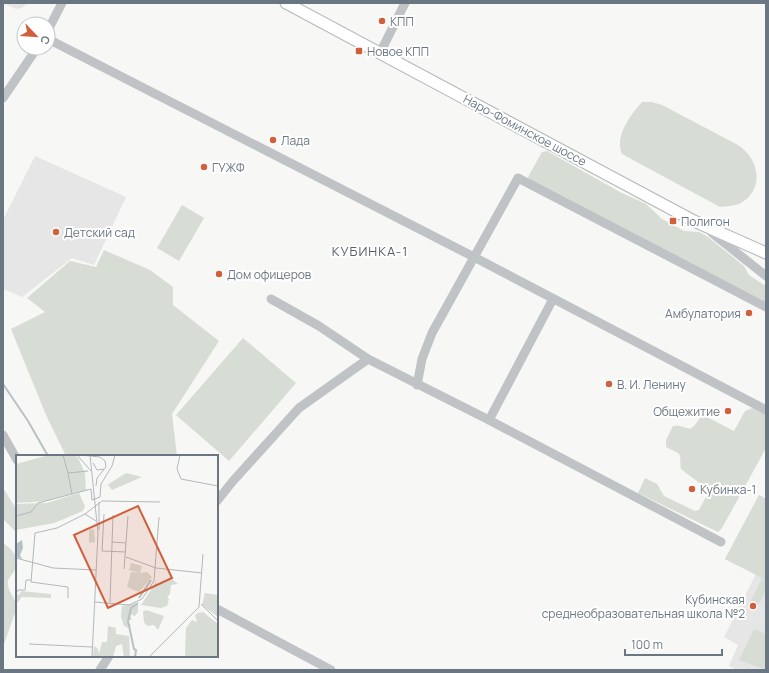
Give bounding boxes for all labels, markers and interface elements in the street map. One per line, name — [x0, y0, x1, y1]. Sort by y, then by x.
place label: КПП — [390, 13, 414, 30]
north arrow — [16, 16, 56, 56]
marker: КПП — [377, 16, 387, 26]
text: С — [37, 34, 54, 47]
place label: Новое КПП — [367, 43, 429, 60]
marker: Новое КПП — [354, 46, 364, 56]
street label: Наро-Фоминское шоссе — [460, 90, 590, 170]
place label: Лада — [281, 132, 310, 149]
marker: Лада — [268, 135, 278, 145]
place label: ГУЖФ — [212, 159, 245, 176]
marker: ГУЖФ — [199, 162, 209, 172]
place label: Полигон — [681, 213, 730, 230]
marker: Полигон — [668, 216, 678, 226]
place label: Детский сад — [64, 224, 135, 241]
marker: Детский сад — [51, 227, 61, 237]
district label: КУБИНКА-1 — [332, 242, 408, 260]
place label: Дом офицеров — [227, 266, 312, 283]
marker: Дом офицеров — [214, 269, 224, 279]
place label: Амбулатория — [665, 305, 741, 322]
marker: Амбулатория — [744, 308, 754, 318]
place label: В. И. Ленину — [617, 376, 687, 393]
marker: В. И. Ленину — [604, 379, 614, 389]
place label: Общежитие — [653, 403, 720, 420]
marker: Общежитие — [723, 406, 733, 416]
inset map — [16, 455, 218, 657]
place label: Кубинка-1 — [700, 481, 756, 498]
marker: Кубинка-1 — [687, 484, 697, 494]
place label: Кубинская среднеобразовательная школа №2 — [542, 591, 745, 622]
marker: Кубинская среднеобразовательная школа №2 — [748, 601, 758, 611]
scale bar — [625, 631, 722, 657]
text: 100 m — [631, 636, 663, 653]

